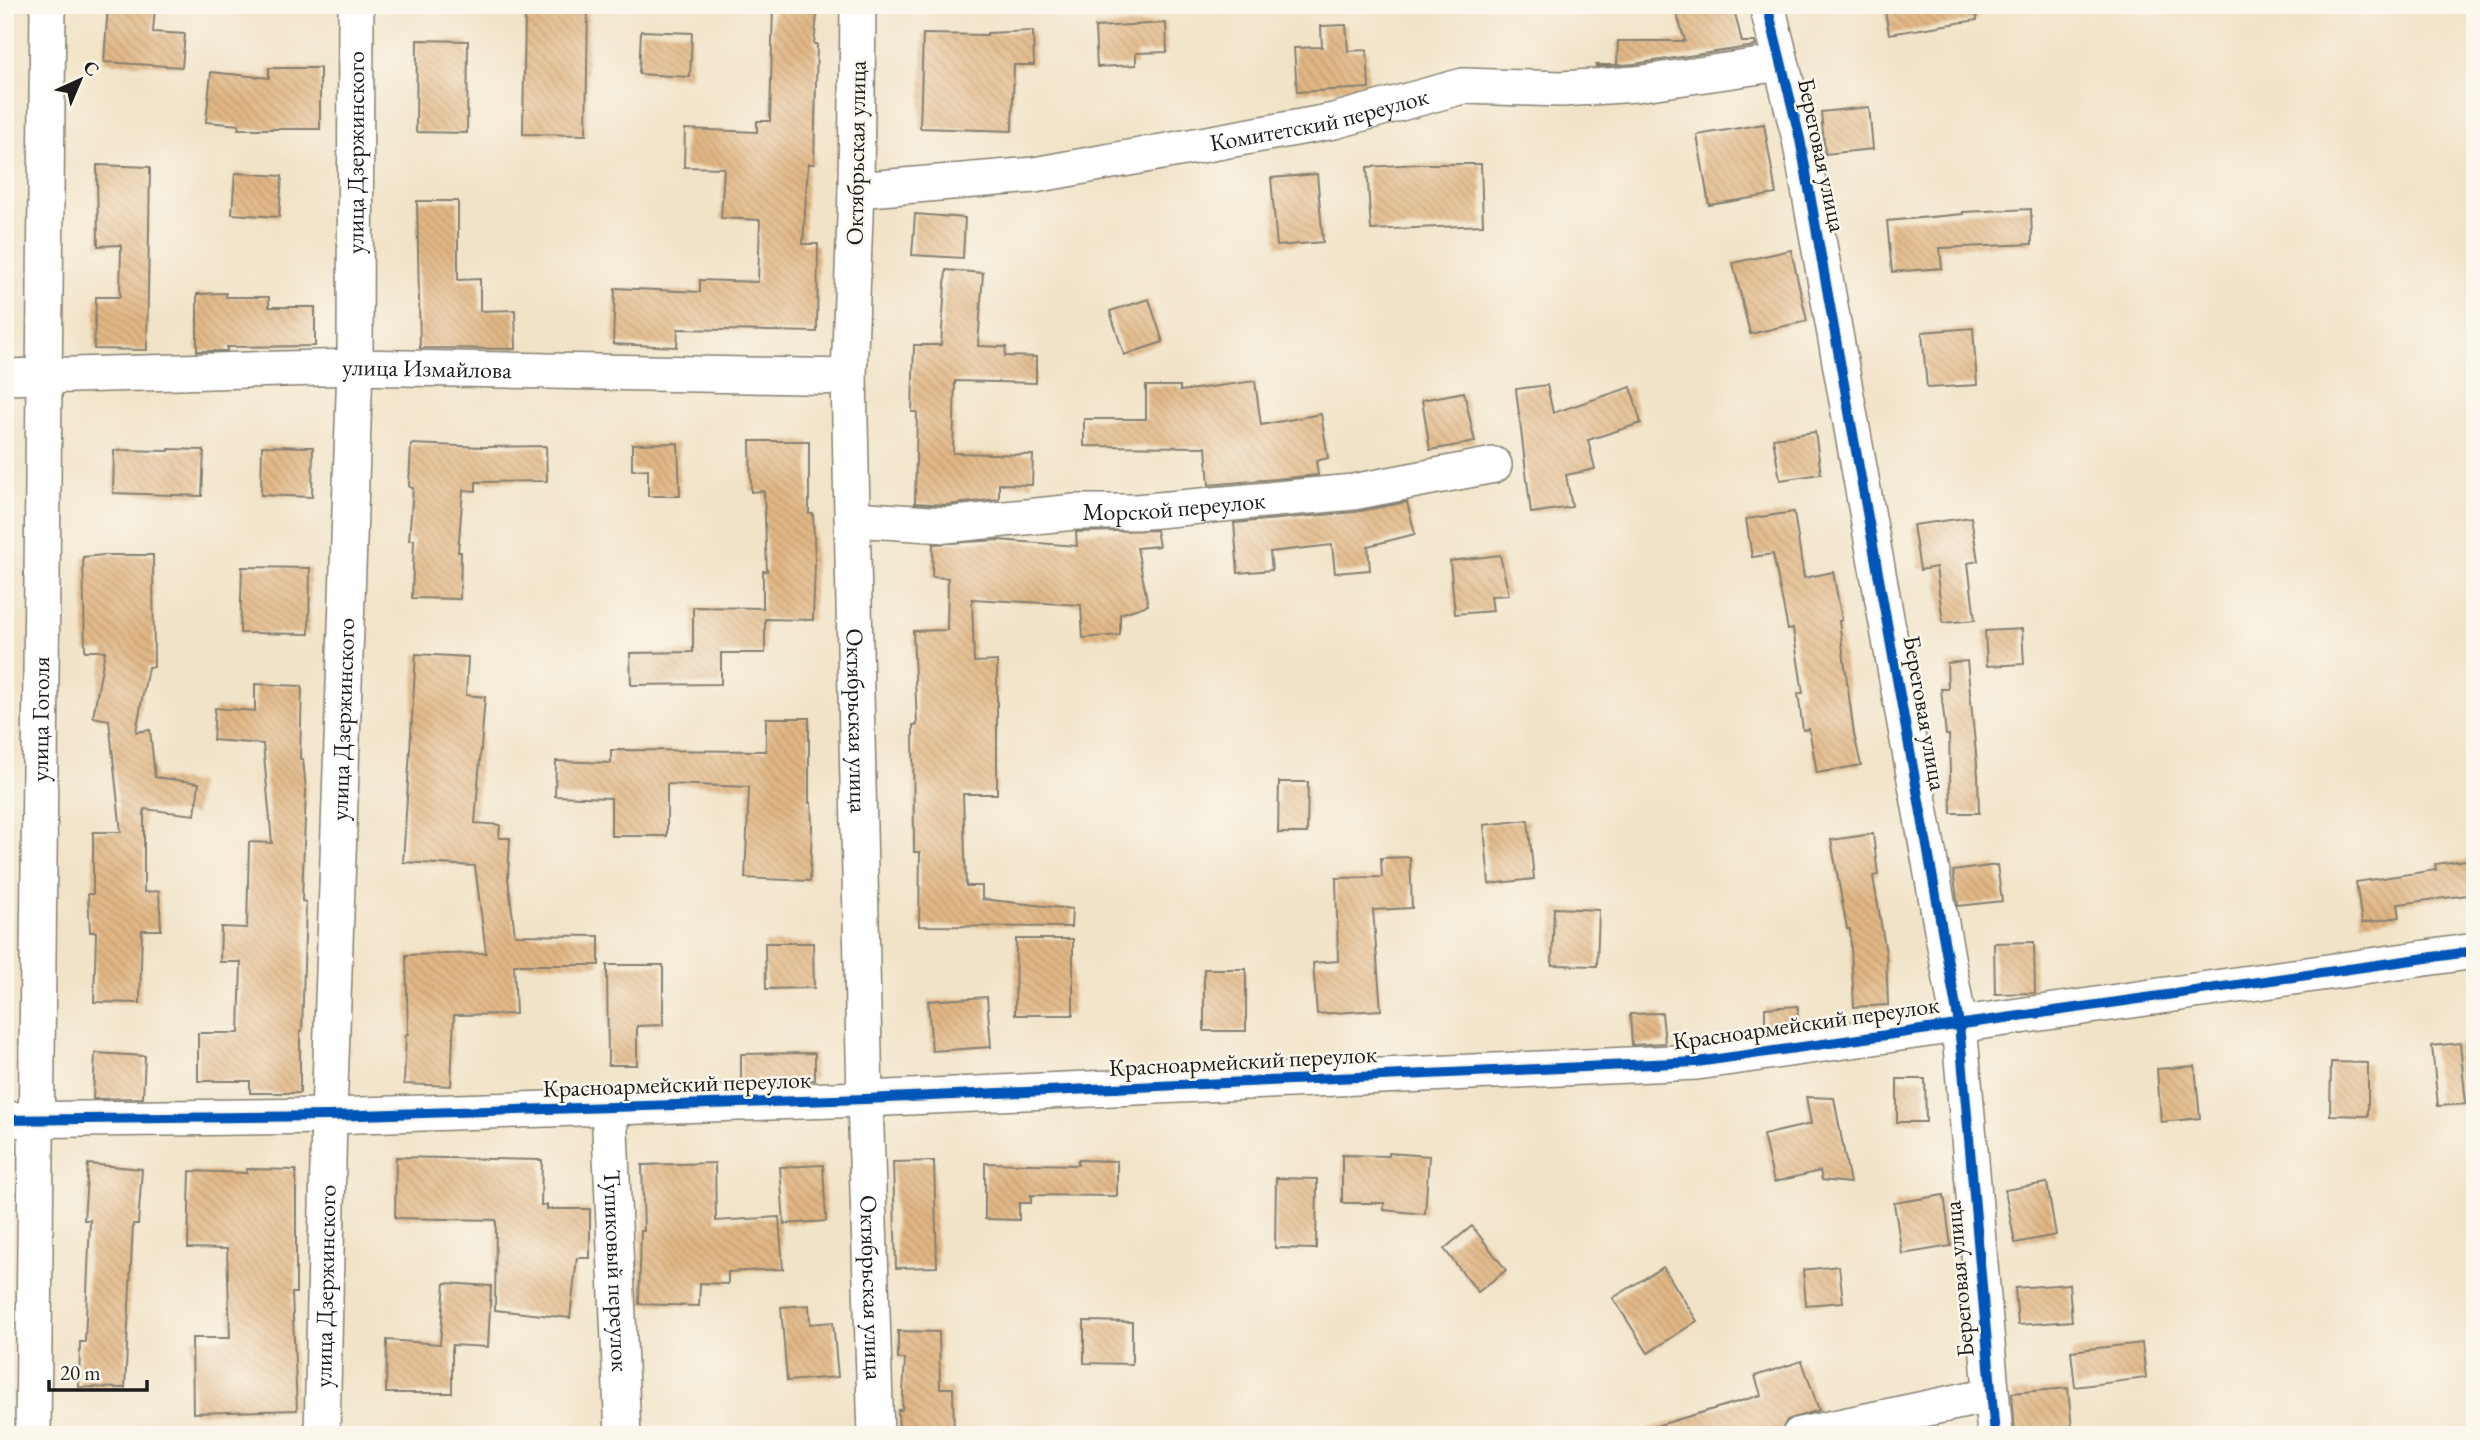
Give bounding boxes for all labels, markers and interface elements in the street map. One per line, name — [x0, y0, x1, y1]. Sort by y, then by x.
north arrow — [46, 46, 116, 116]
street label: улица Дзержинского — [339, 51, 371, 254]
text: С — [78, 54, 105, 82]
street label: Октябрьская улица — [838, 60, 873, 246]
street label: Береговая улица — [1791, 75, 1854, 235]
street label: Комитетский переулок — [1207, 80, 1432, 158]
street label: улица Измайлова — [341, 351, 512, 385]
street label: Морской переулок — [1082, 484, 1267, 527]
street label: улица Дзержинского — [323, 617, 361, 821]
street label: Октябрьская улица — [840, 628, 875, 814]
street label: Береговая улица — [1897, 633, 1954, 793]
street label: улица Гоголя — [24, 656, 56, 782]
street label: Красноармейский переулок — [1671, 988, 1942, 1057]
street label: Красноармейский переулок — [1108, 1038, 1378, 1083]
street label: Красноармейский переулок — [542, 1063, 812, 1104]
street label: Тупиковый переулок — [597, 1169, 636, 1373]
street label: улица Дзержинского — [307, 1184, 342, 1388]
street label: Октябрьская улица — [853, 1195, 890, 1381]
street label: Береговая улица — [1936, 1199, 1981, 1359]
scale bar — [49, 1349, 147, 1393]
text: 20 m — [60, 1359, 101, 1386]

